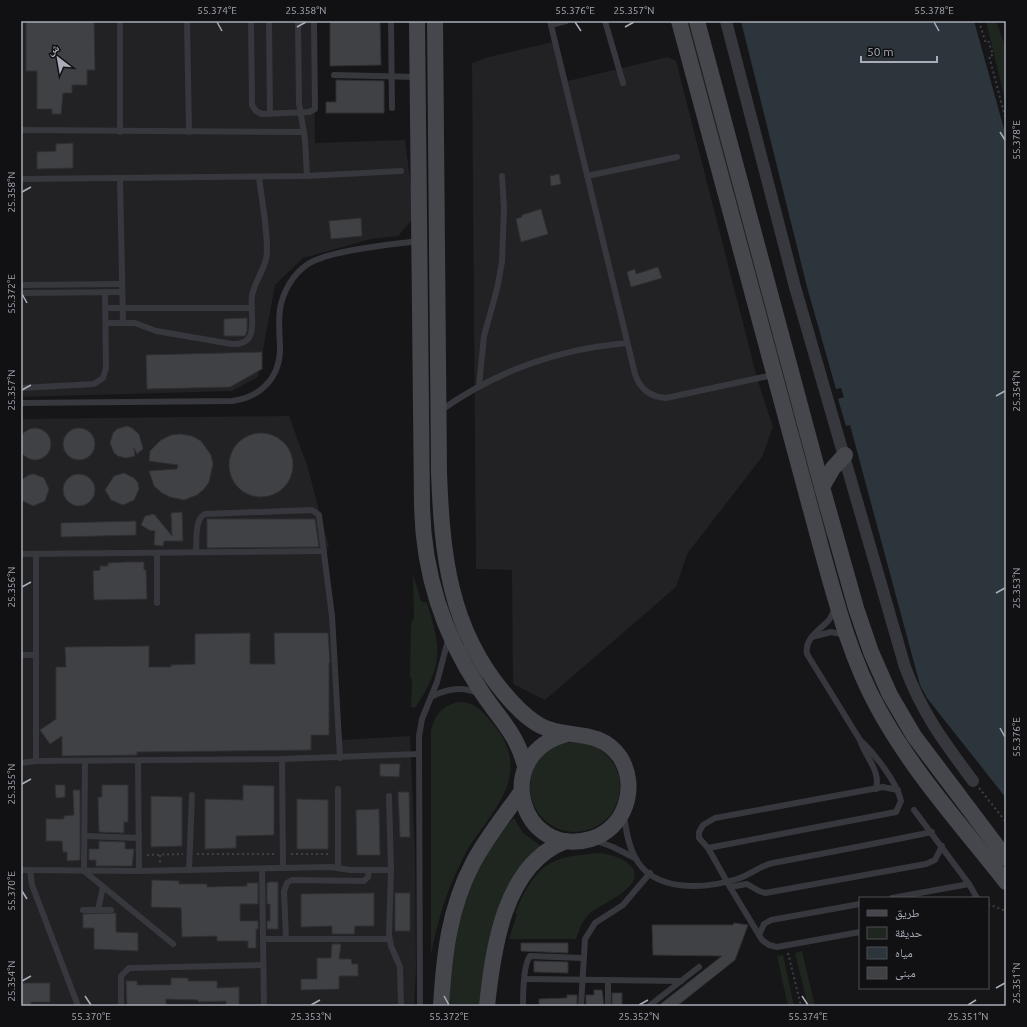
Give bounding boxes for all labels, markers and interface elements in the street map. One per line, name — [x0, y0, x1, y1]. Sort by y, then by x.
text: 55.374°E — [197, 5, 237, 16]
text: 25.358°N — [285, 5, 327, 16]
text: 55.376°E — [555, 5, 595, 16]
text: 25.357°N — [613, 5, 655, 16]
text: 55.378°E — [914, 5, 954, 16]
north arrow — [38, 38, 78, 78]
scale bar — [861, 38, 937, 64]
text: ش — [45, 41, 62, 59]
text: 50 m — [867, 45, 894, 58]
text: 55.378°E — [1011, 120, 1022, 160]
text: 25.358°N — [6, 171, 17, 213]
text: 55.372°E — [6, 274, 17, 314]
text: 25.357°N — [6, 369, 17, 411]
text: 25.354°N — [1011, 370, 1022, 412]
text: 25.356°N — [6, 566, 17, 608]
text: 25.353°N — [1011, 567, 1022, 609]
text: 55.376°E — [1011, 717, 1022, 757]
text: 25.355°N — [6, 763, 17, 805]
text: 55.370°E — [6, 871, 17, 911]
legend — [859, 897, 989, 989]
text: طريق — [895, 906, 920, 920]
text: حديقة — [895, 926, 923, 940]
text: مياه — [895, 946, 913, 960]
text: 25.354°N — [6, 960, 17, 1002]
text: 25.351°N — [1011, 962, 1022, 1004]
text: مبنى — [895, 966, 916, 980]
text: 55.370°E — [71, 1011, 111, 1022]
text: 25.353°N — [290, 1011, 332, 1022]
text: 55.372°E — [429, 1011, 469, 1022]
text: 25.352°N — [618, 1011, 660, 1022]
text: 55.374°E — [788, 1011, 828, 1022]
text: 25.351°N — [947, 1011, 989, 1022]

